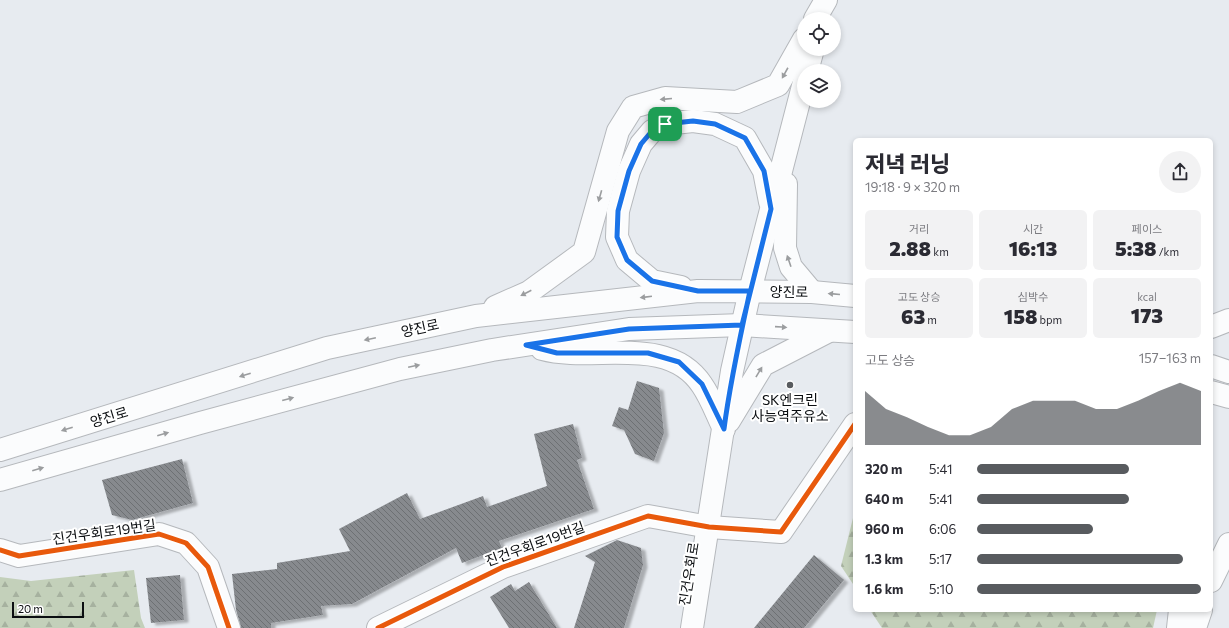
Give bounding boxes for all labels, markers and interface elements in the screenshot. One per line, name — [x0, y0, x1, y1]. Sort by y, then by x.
map controls — [797, 12, 841, 108]
button: locate — [797, 12, 841, 56]
button: layers — [797, 64, 841, 108]
one-way arrow — [782, 67, 788, 79]
one-way arrow — [660, 95, 672, 102]
pin — [648, 107, 682, 141]
icon: arrive — [654, 113, 676, 135]
text: 저녁 러닝 — [865, 150, 950, 177]
button: share — [1159, 151, 1201, 193]
text: 19:18 · 9 × 320 m — [865, 179, 960, 195]
one-way arrow — [597, 190, 603, 202]
text: 거리 — [909, 222, 929, 235]
text: 시간 — [1023, 222, 1043, 235]
text: 페이스 — [1132, 222, 1162, 235]
text: 2.88 — [889, 236, 931, 260]
text: 16:13 — [1009, 236, 1057, 260]
text: 5:38 — [1115, 236, 1157, 260]
text: km — [931, 245, 949, 258]
text: /km — [1157, 245, 1179, 258]
one-way arrow — [786, 255, 792, 267]
street label: 양진로 — [770, 283, 809, 300]
one-way arrow — [520, 290, 531, 296]
text: 고도 상승 — [898, 290, 940, 303]
text: 심박수 — [1018, 290, 1048, 303]
text: kcal — [1137, 290, 1157, 303]
one-way arrow — [827, 291, 840, 297]
one-way arrow — [640, 294, 652, 301]
text: 173 — [1131, 303, 1163, 327]
text: 63 — [901, 304, 925, 328]
text: 158 — [1004, 304, 1037, 328]
text: m — [925, 313, 937, 326]
text: bpm — [1037, 313, 1062, 326]
street label: 양진로 — [399, 315, 441, 340]
one-way arrow — [775, 324, 787, 331]
one-way arrow — [364, 336, 376, 342]
text: 157–163 m — [1139, 350, 1201, 366]
text: 고도 상승 — [865, 352, 915, 368]
one-way arrow — [408, 363, 420, 369]
one-way arrow — [755, 366, 762, 378]
one-way arrow — [239, 372, 251, 378]
marker: SK엔크린 사능역주유소 — [785, 380, 795, 390]
place label: SK엔크린 사능역주유소 — [751, 391, 829, 424]
one-way arrow — [282, 396, 294, 402]
street label: 양진로 — [88, 403, 130, 430]
one-way arrow — [61, 426, 73, 432]
one-way arrow — [157, 431, 169, 437]
text: 320 m — [865, 461, 902, 477]
text: 5:41 — [929, 461, 953, 477]
one-way arrow — [32, 466, 44, 472]
text: 640 m — [865, 491, 903, 507]
text: 5:41 — [929, 491, 953, 507]
street label: 진건우회로19번길 — [51, 516, 157, 547]
street label: 진건우회로19번길 — [483, 518, 587, 569]
text: 960 m — [865, 521, 904, 537]
text: 6:06 — [929, 521, 956, 537]
street label: 진건우회로 — [675, 541, 702, 607]
text: 1.3 km — [865, 551, 903, 567]
text: 5:17 — [929, 551, 952, 567]
text: 1.6 km — [865, 581, 903, 597]
text: 5:10 — [929, 581, 954, 597]
scale bar — [12, 600, 84, 619]
text: 20 m — [18, 602, 43, 615]

